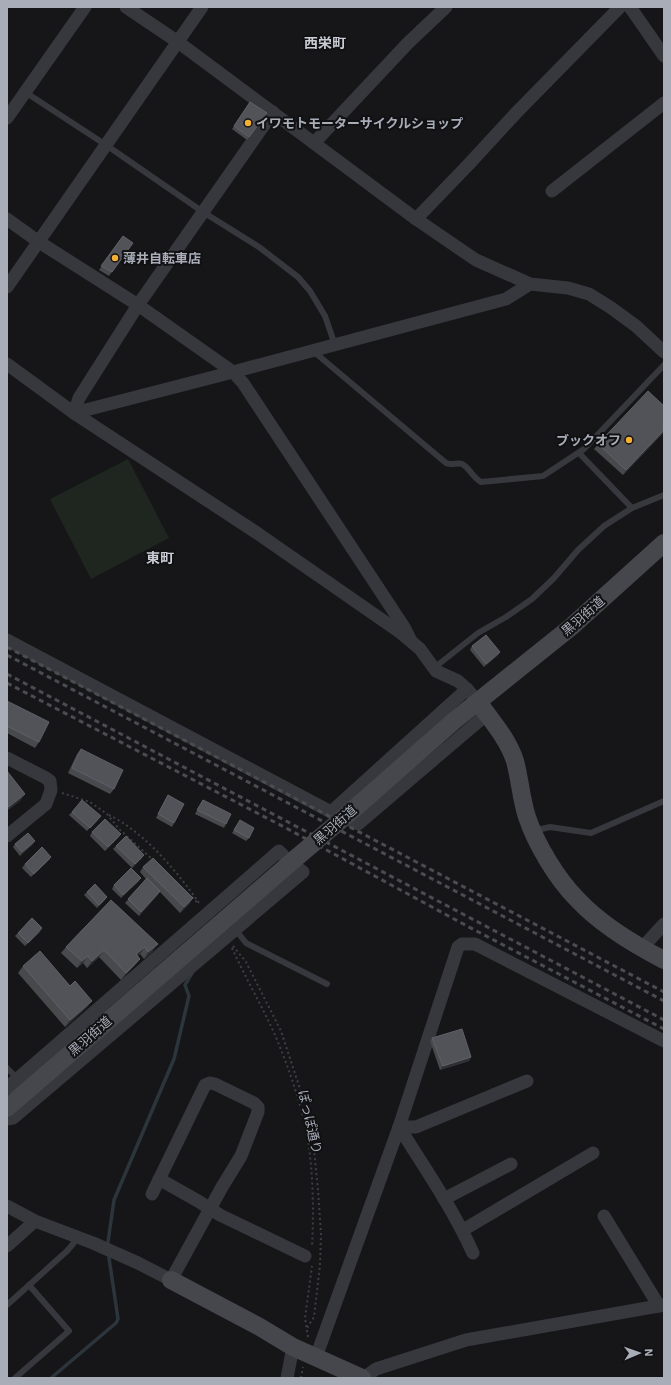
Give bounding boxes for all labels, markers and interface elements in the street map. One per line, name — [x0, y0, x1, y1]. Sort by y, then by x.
district label: 西栄町 — [304, 34, 346, 52]
place label: イワモトモーターサイクルショップ — [256, 115, 463, 132]
marker: イワモトモーターサイクルショップ — [243, 118, 253, 128]
place label: 薄井自転車店 — [123, 250, 201, 267]
marker: 薄井自転車店 — [110, 253, 120, 263]
place label: ブックオフ — [556, 432, 621, 449]
marker: ブックオフ — [624, 435, 634, 445]
district label: 東町 — [146, 549, 174, 567]
street label: 黒羽街道 — [558, 593, 608, 639]
street label: 黒羽街道 — [310, 802, 360, 848]
street label: 黒羽街道 — [65, 1013, 115, 1059]
street label: ぽっぽ通り — [294, 1088, 326, 1156]
north arrow — [619, 1333, 659, 1373]
text: N — [642, 1348, 656, 1357]

